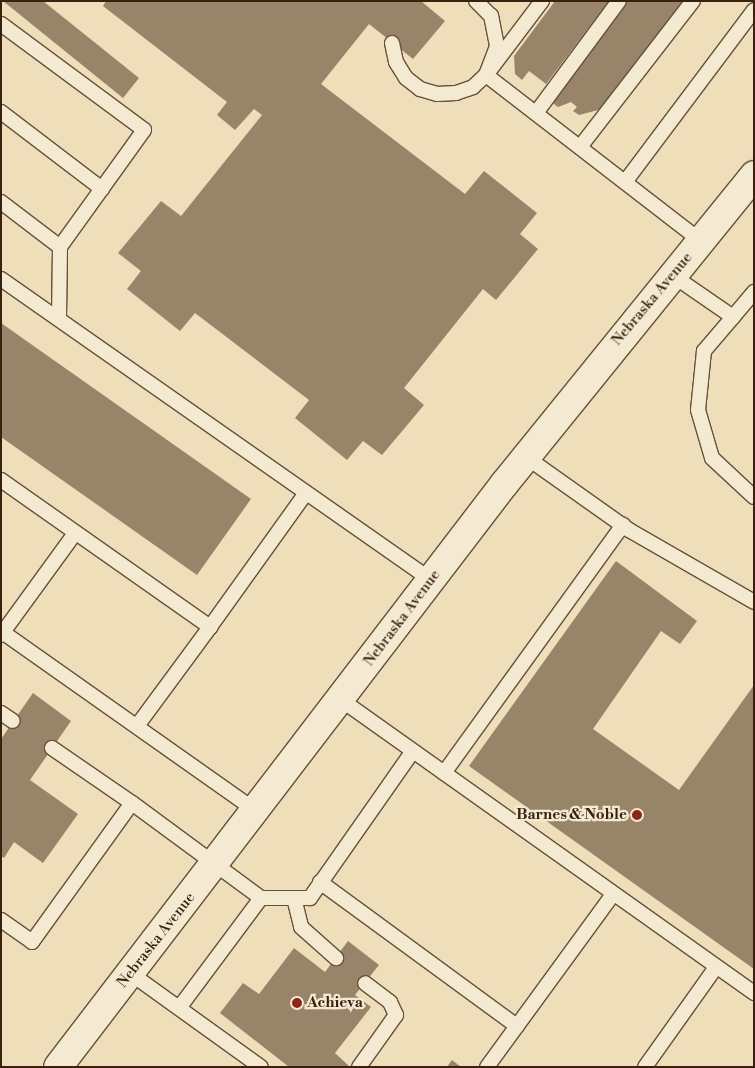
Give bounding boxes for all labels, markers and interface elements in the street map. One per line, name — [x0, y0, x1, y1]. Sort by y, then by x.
street label: Nebraska Avenue — [608, 249, 696, 349]
street label: Nebraska Avenue — [360, 566, 444, 670]
place label: Barnes & Noble — [516, 806, 627, 824]
marker: Barnes & Noble — [631, 809, 643, 821]
street label: Nebraska Avenue — [113, 889, 199, 991]
place label: Achieva — [307, 994, 363, 1012]
marker: Achieva — [291, 997, 303, 1009]

